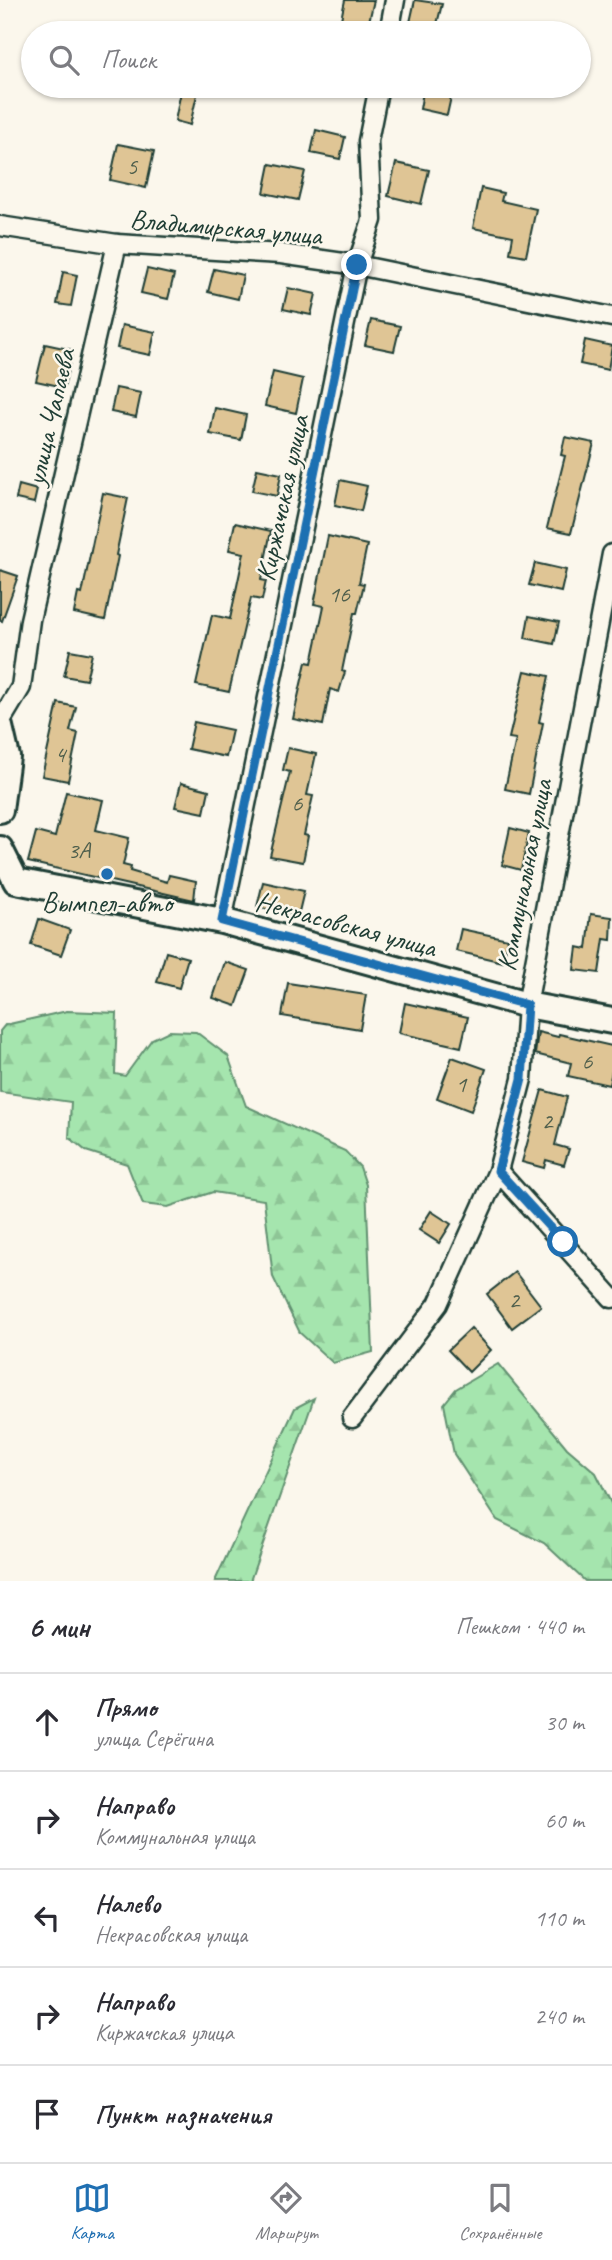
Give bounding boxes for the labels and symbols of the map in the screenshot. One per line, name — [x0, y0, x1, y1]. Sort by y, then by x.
house number: 5 — [127, 151, 139, 181]
street label: Владимирская улица — [129, 201, 325, 253]
route end — [341, 249, 372, 280]
street label: улица Чапаева — [17, 344, 83, 491]
street label: Киржачская улица — [247, 410, 317, 584]
house number: 16 — [328, 579, 351, 609]
house number: 4 — [55, 739, 68, 769]
street label: Коммунальная улица — [488, 774, 560, 974]
house number: 6 — [292, 788, 304, 818]
house number: 3А — [68, 835, 91, 865]
marker: Вымпел-авто — [99, 866, 115, 882]
street label: Некрасовская улица — [252, 883, 442, 965]
place label: Вымпел-авто — [42, 885, 175, 920]
house number: 6 — [582, 1046, 594, 1076]
house number: 1 — [456, 1069, 468, 1099]
house number: 2 — [542, 1106, 555, 1136]
route start — [547, 1226, 578, 1257]
house number: 2 — [509, 1285, 522, 1315]

